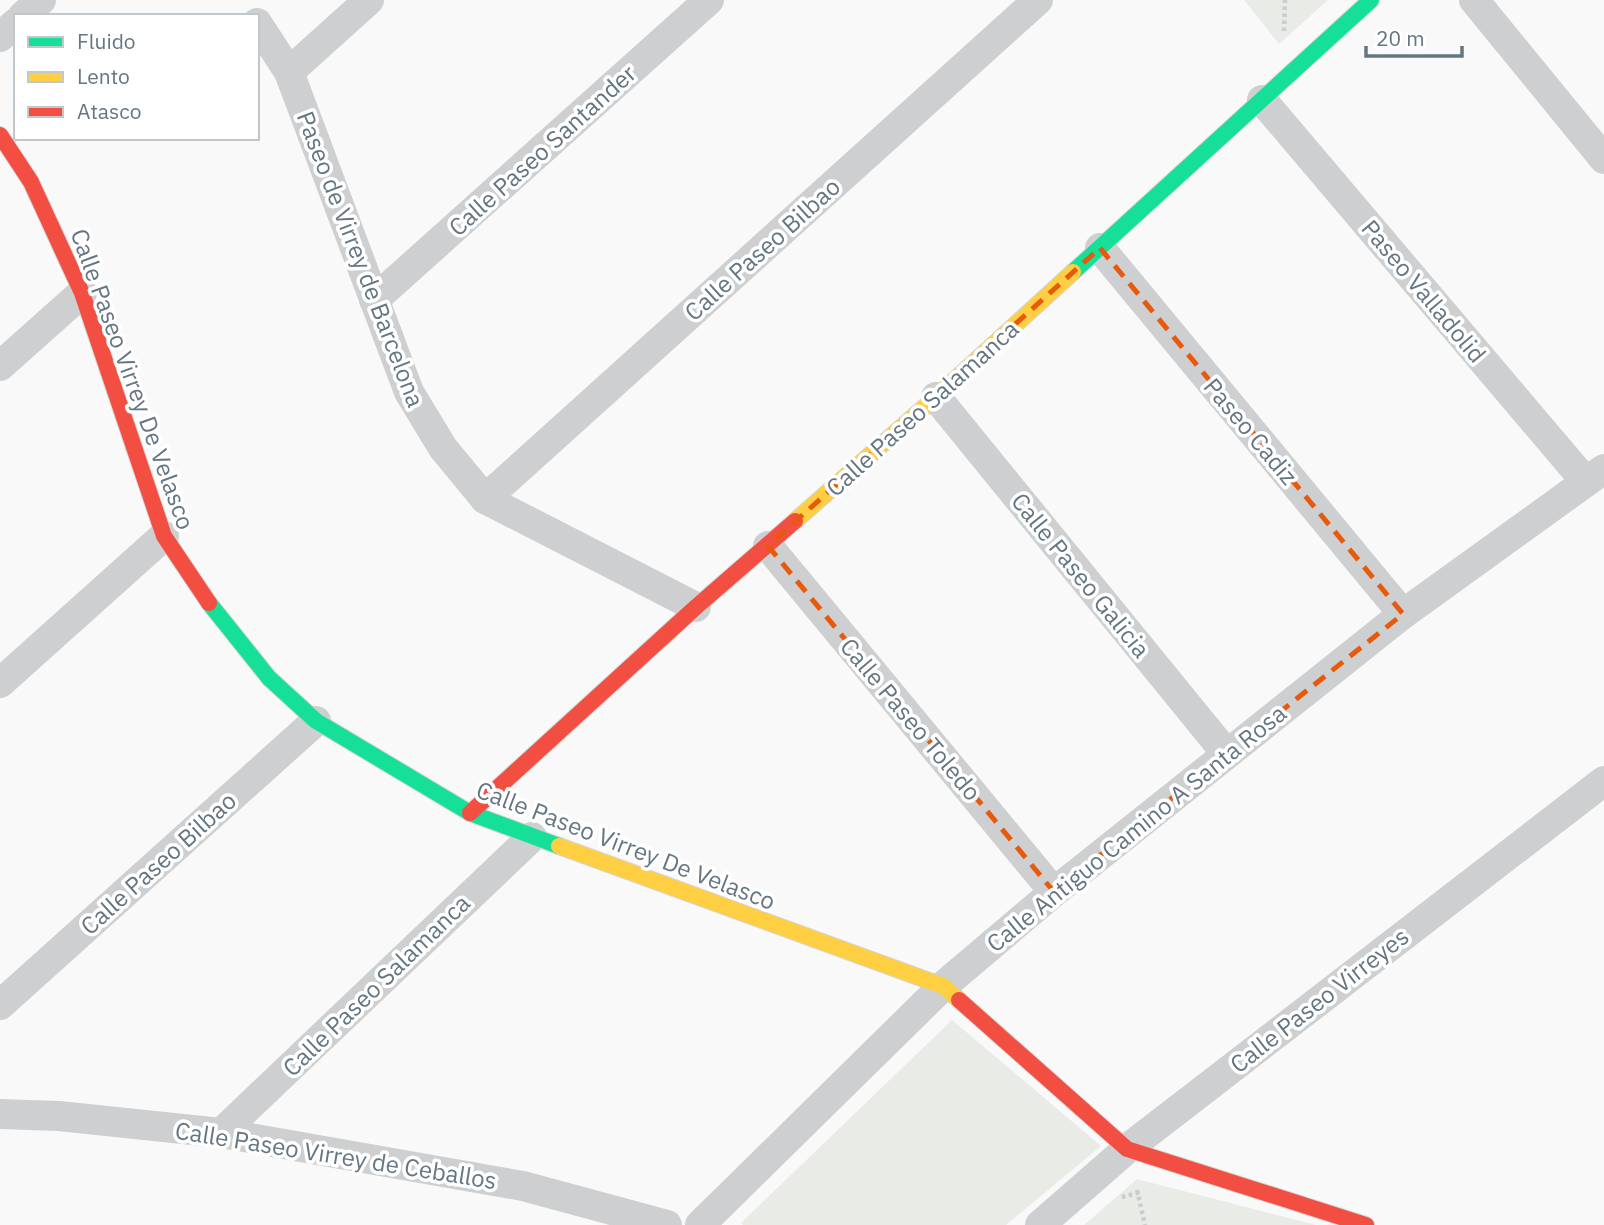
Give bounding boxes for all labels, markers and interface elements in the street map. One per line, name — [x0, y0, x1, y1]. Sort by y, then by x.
legend — [14, 14, 259, 140]
scale bar — [1366, 14, 1462, 58]
text: 20 m — [1376, 24, 1425, 52]
text: Fluido — [77, 27, 136, 55]
street label: Calle Paseo Santander — [441, 57, 643, 243]
text: Lento — [77, 62, 130, 90]
text: Atasco — [77, 97, 141, 125]
street label: Paseo de Virrey de Barcelona — [290, 107, 432, 412]
street label: Calle Paseo Bilbao — [677, 171, 847, 327]
street label: Paseo Valladolid — [1355, 213, 1493, 369]
street label: Calle Paseo Virrey De Velasco — [64, 224, 202, 534]
street label: Calle Paseo Salamanca — [819, 313, 1025, 503]
street label: Paseo Cadiz — [1197, 371, 1305, 491]
street label: Calle Paseo Galicia — [1005, 486, 1158, 664]
street label: Calle Paseo Toledo — [833, 631, 989, 807]
street label: Calle Antiguo Camino A Santa Rosa — [979, 697, 1293, 959]
street label: Calle Paseo Virrey De Velasco — [472, 773, 780, 917]
street label: Calle Paseo Bilbao — [73, 785, 243, 941]
street label: Calle Paseo Salamanca — [275, 887, 477, 1083]
street label: Calle Paseo Virreyes — [1223, 920, 1415, 1080]
street label: Calle Paseo Virrey de Ceballos — [173, 1114, 499, 1196]

